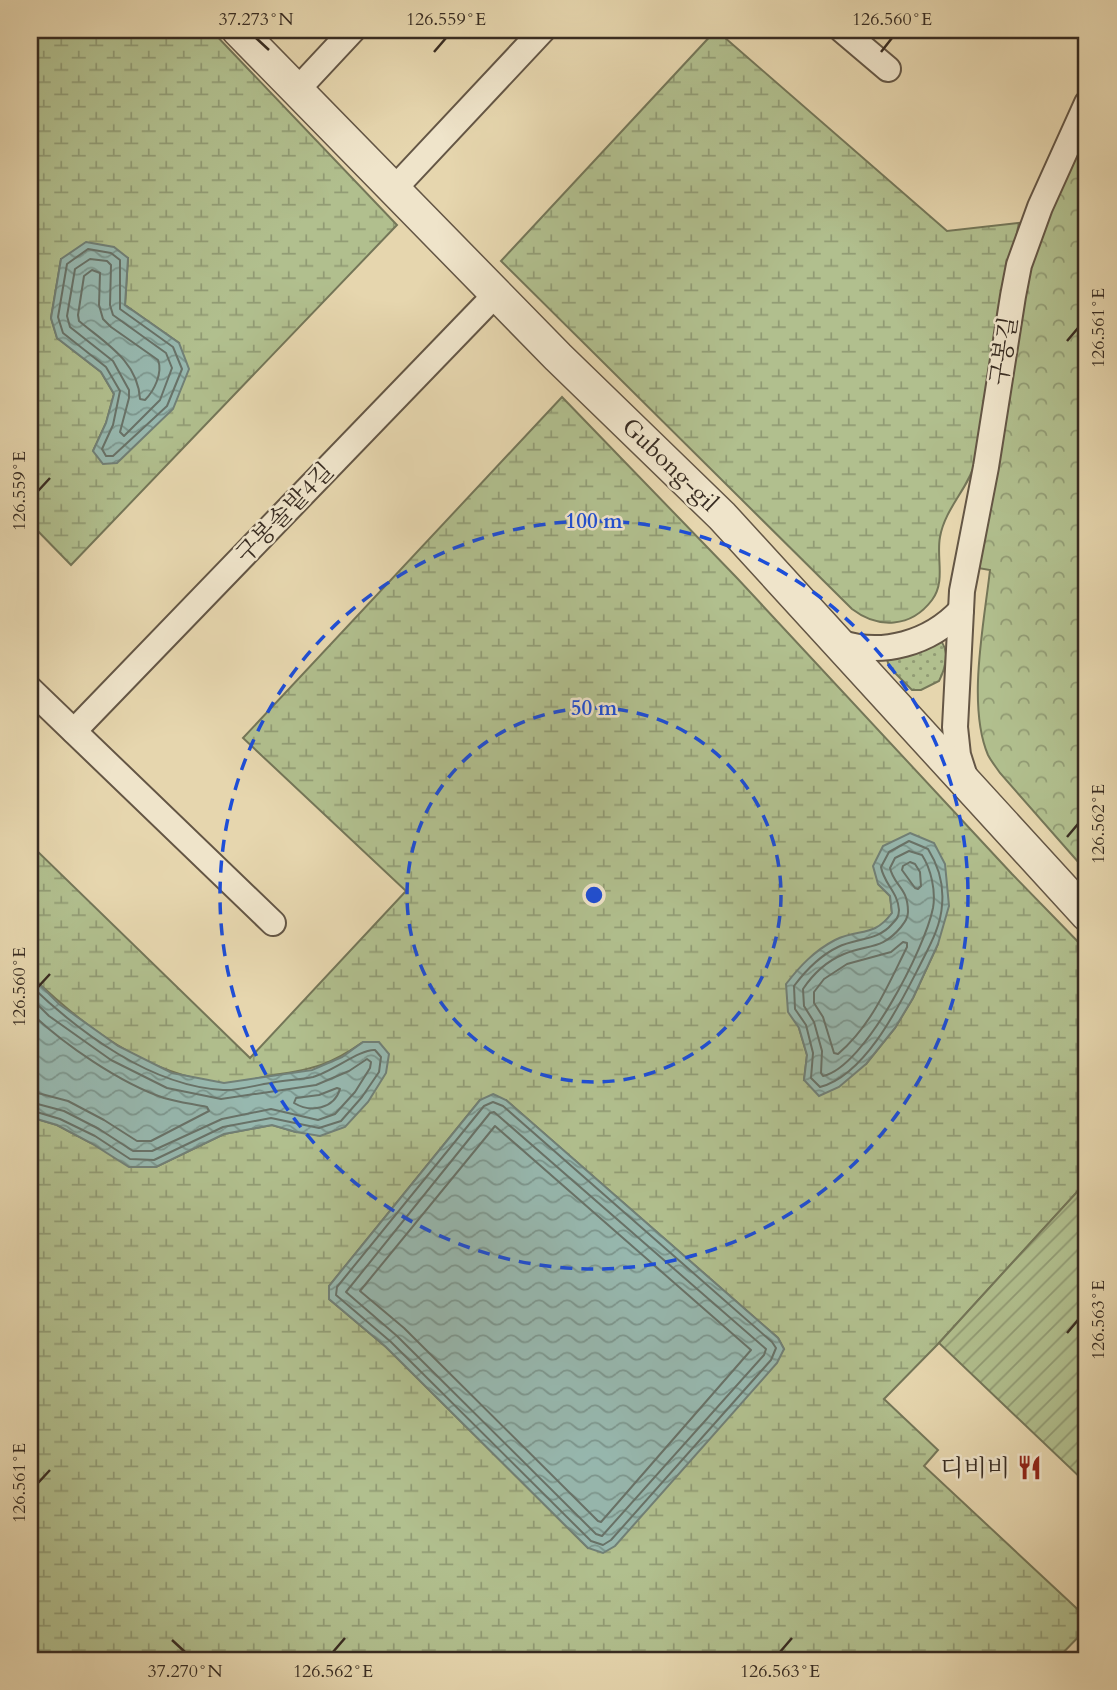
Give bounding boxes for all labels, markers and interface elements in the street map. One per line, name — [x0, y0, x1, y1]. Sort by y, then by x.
text: 37.273°N — [218, 7, 294, 32]
text: 126.559°E — [406, 7, 486, 32]
text: 126.560°E — [852, 7, 932, 32]
text: 126.561°E — [1086, 288, 1111, 368]
street label: 구봉길 — [982, 314, 1026, 388]
street label: Gubong-gil — [615, 411, 725, 519]
text: 126.559°E — [7, 451, 32, 531]
street label: 구봉솔밭4길 — [229, 455, 341, 571]
text: 100 m — [565, 507, 623, 536]
text: 50 m — [571, 694, 618, 723]
text: 126.562°E — [1086, 784, 1111, 864]
centre of rings — [582, 883, 606, 907]
text: 126.560°E — [7, 947, 32, 1027]
text: 126.563°E — [1086, 1280, 1111, 1360]
text: 126.561°E — [7, 1443, 32, 1523]
place label: 디비비 — [940, 1452, 1010, 1485]
restaurant icon: 디비비 — [1016, 1454, 1044, 1482]
text: 37.270°N — [147, 1659, 223, 1684]
text: 126.562°E — [293, 1659, 373, 1684]
text: 126.563°E — [740, 1659, 820, 1684]

